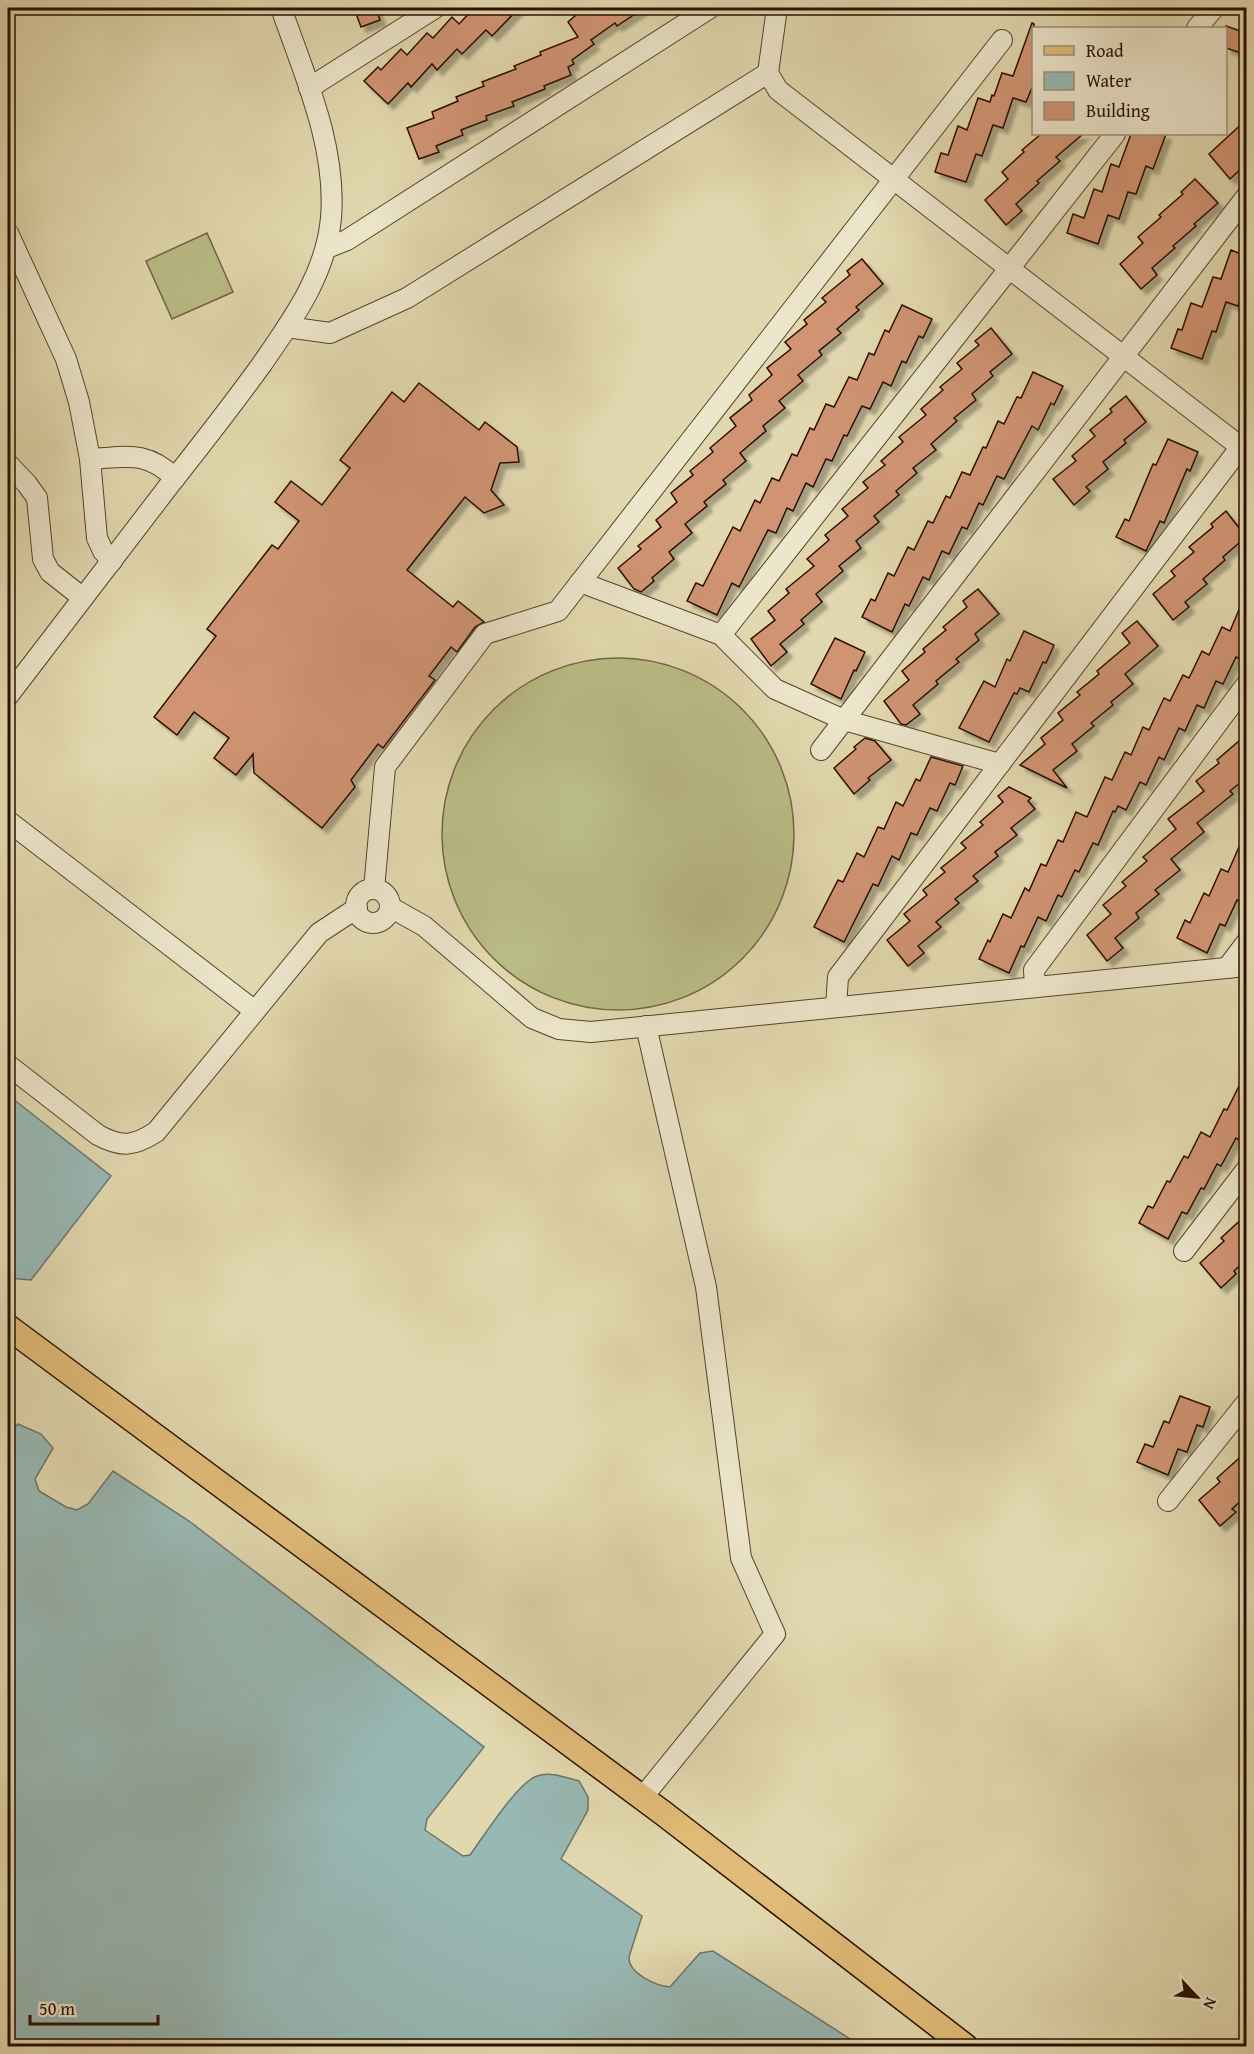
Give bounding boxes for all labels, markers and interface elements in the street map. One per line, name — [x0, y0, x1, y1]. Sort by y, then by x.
legend — [1032, 27, 1227, 135]
text: Road — [1086, 37, 1124, 64]
text: Water — [1086, 67, 1132, 94]
text: Building — [1086, 97, 1150, 124]
north arrow — [1167, 1967, 1227, 2027]
scale bar — [30, 1988, 158, 2026]
text: N — [1197, 1994, 1224, 2014]
text: 50 m — [39, 1995, 75, 2022]

